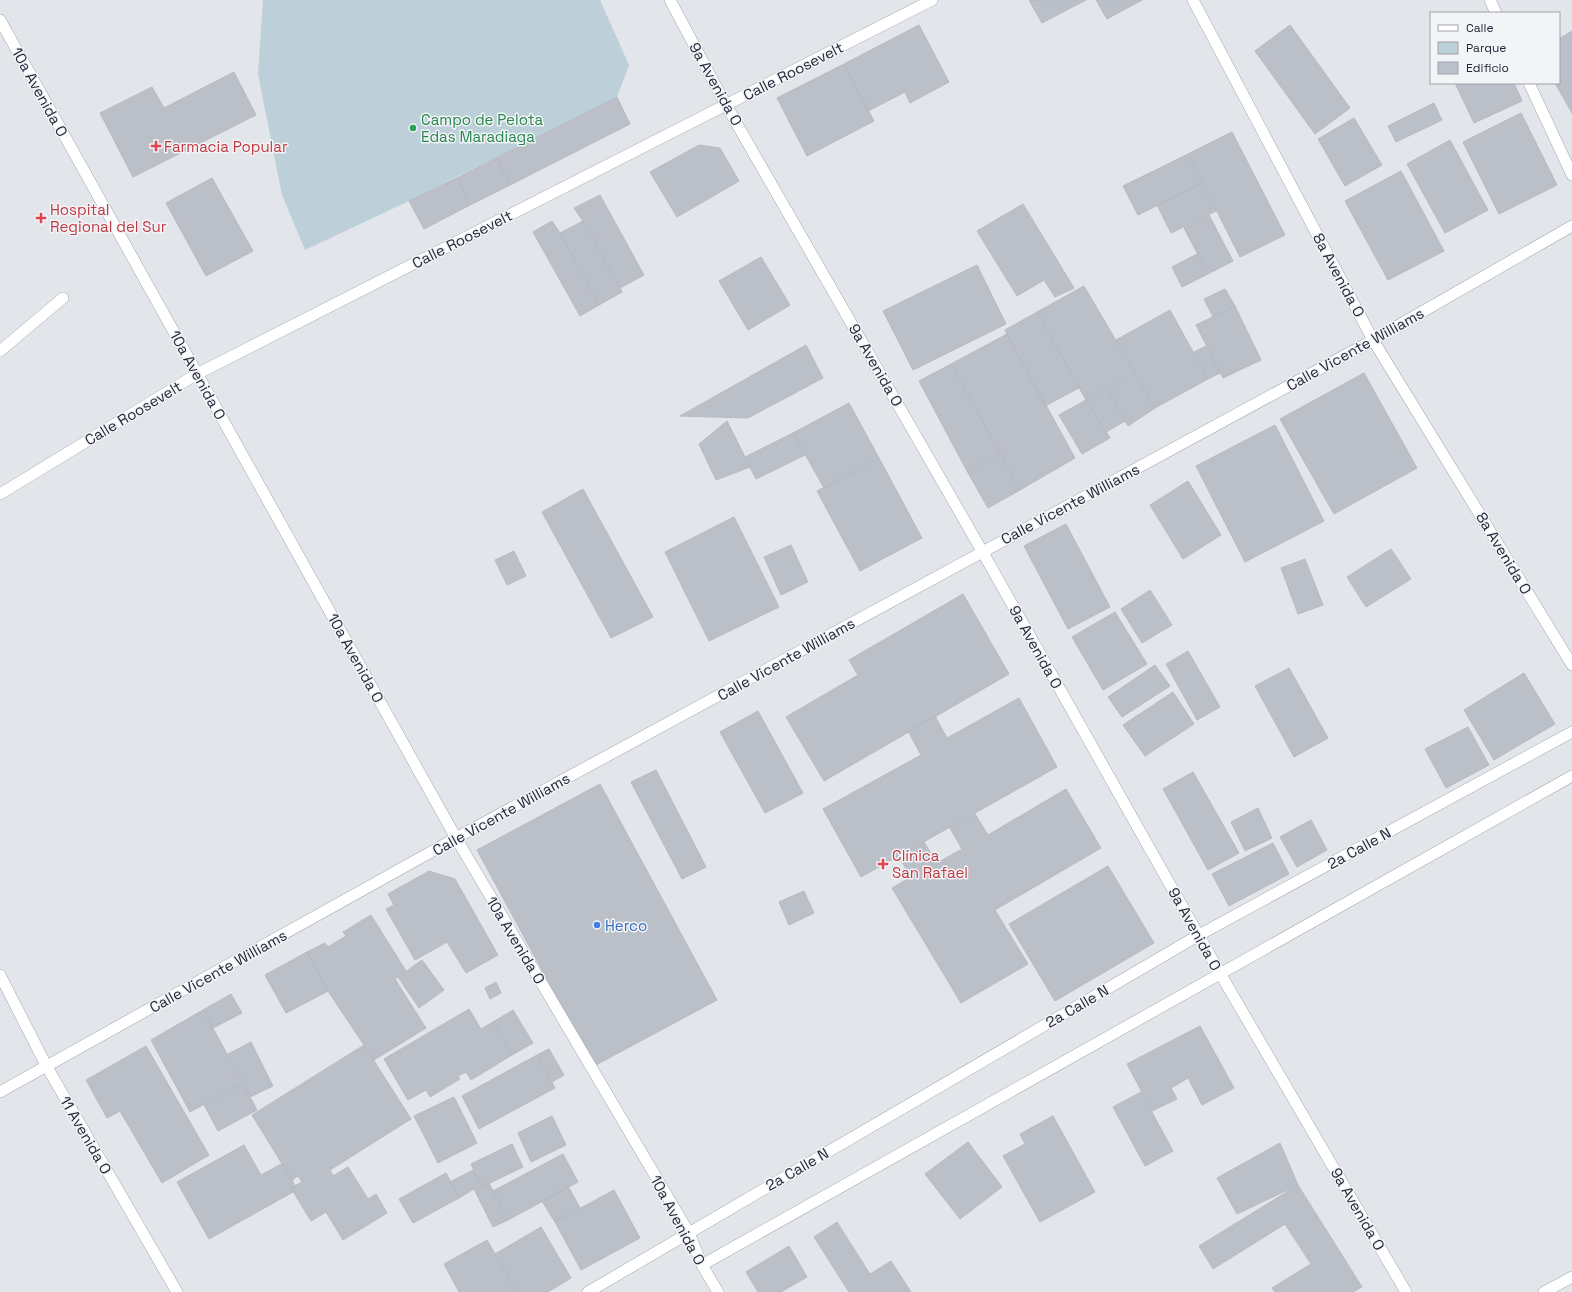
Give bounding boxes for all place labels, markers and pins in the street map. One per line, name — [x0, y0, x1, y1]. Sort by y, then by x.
place label: Campo de Pelota Edas Maradiaga — [421, 110, 543, 146]
marker: Campo de Pelota Edas Maradiaga — [408, 123, 418, 133]
place label: Farmacia Popular — [164, 137, 288, 156]
marker: Farmacia Popular — [151, 141, 161, 151]
place label: Hospital Regional del Sur — [50, 200, 167, 236]
marker: Hospital Regional del Sur — [35, 212, 47, 224]
place label: Clínica San Rafael — [892, 846, 968, 882]
marker: Clínica San Rafael — [877, 858, 889, 870]
place label: Herco — [605, 916, 647, 935]
marker: Herco — [592, 920, 602, 930]

